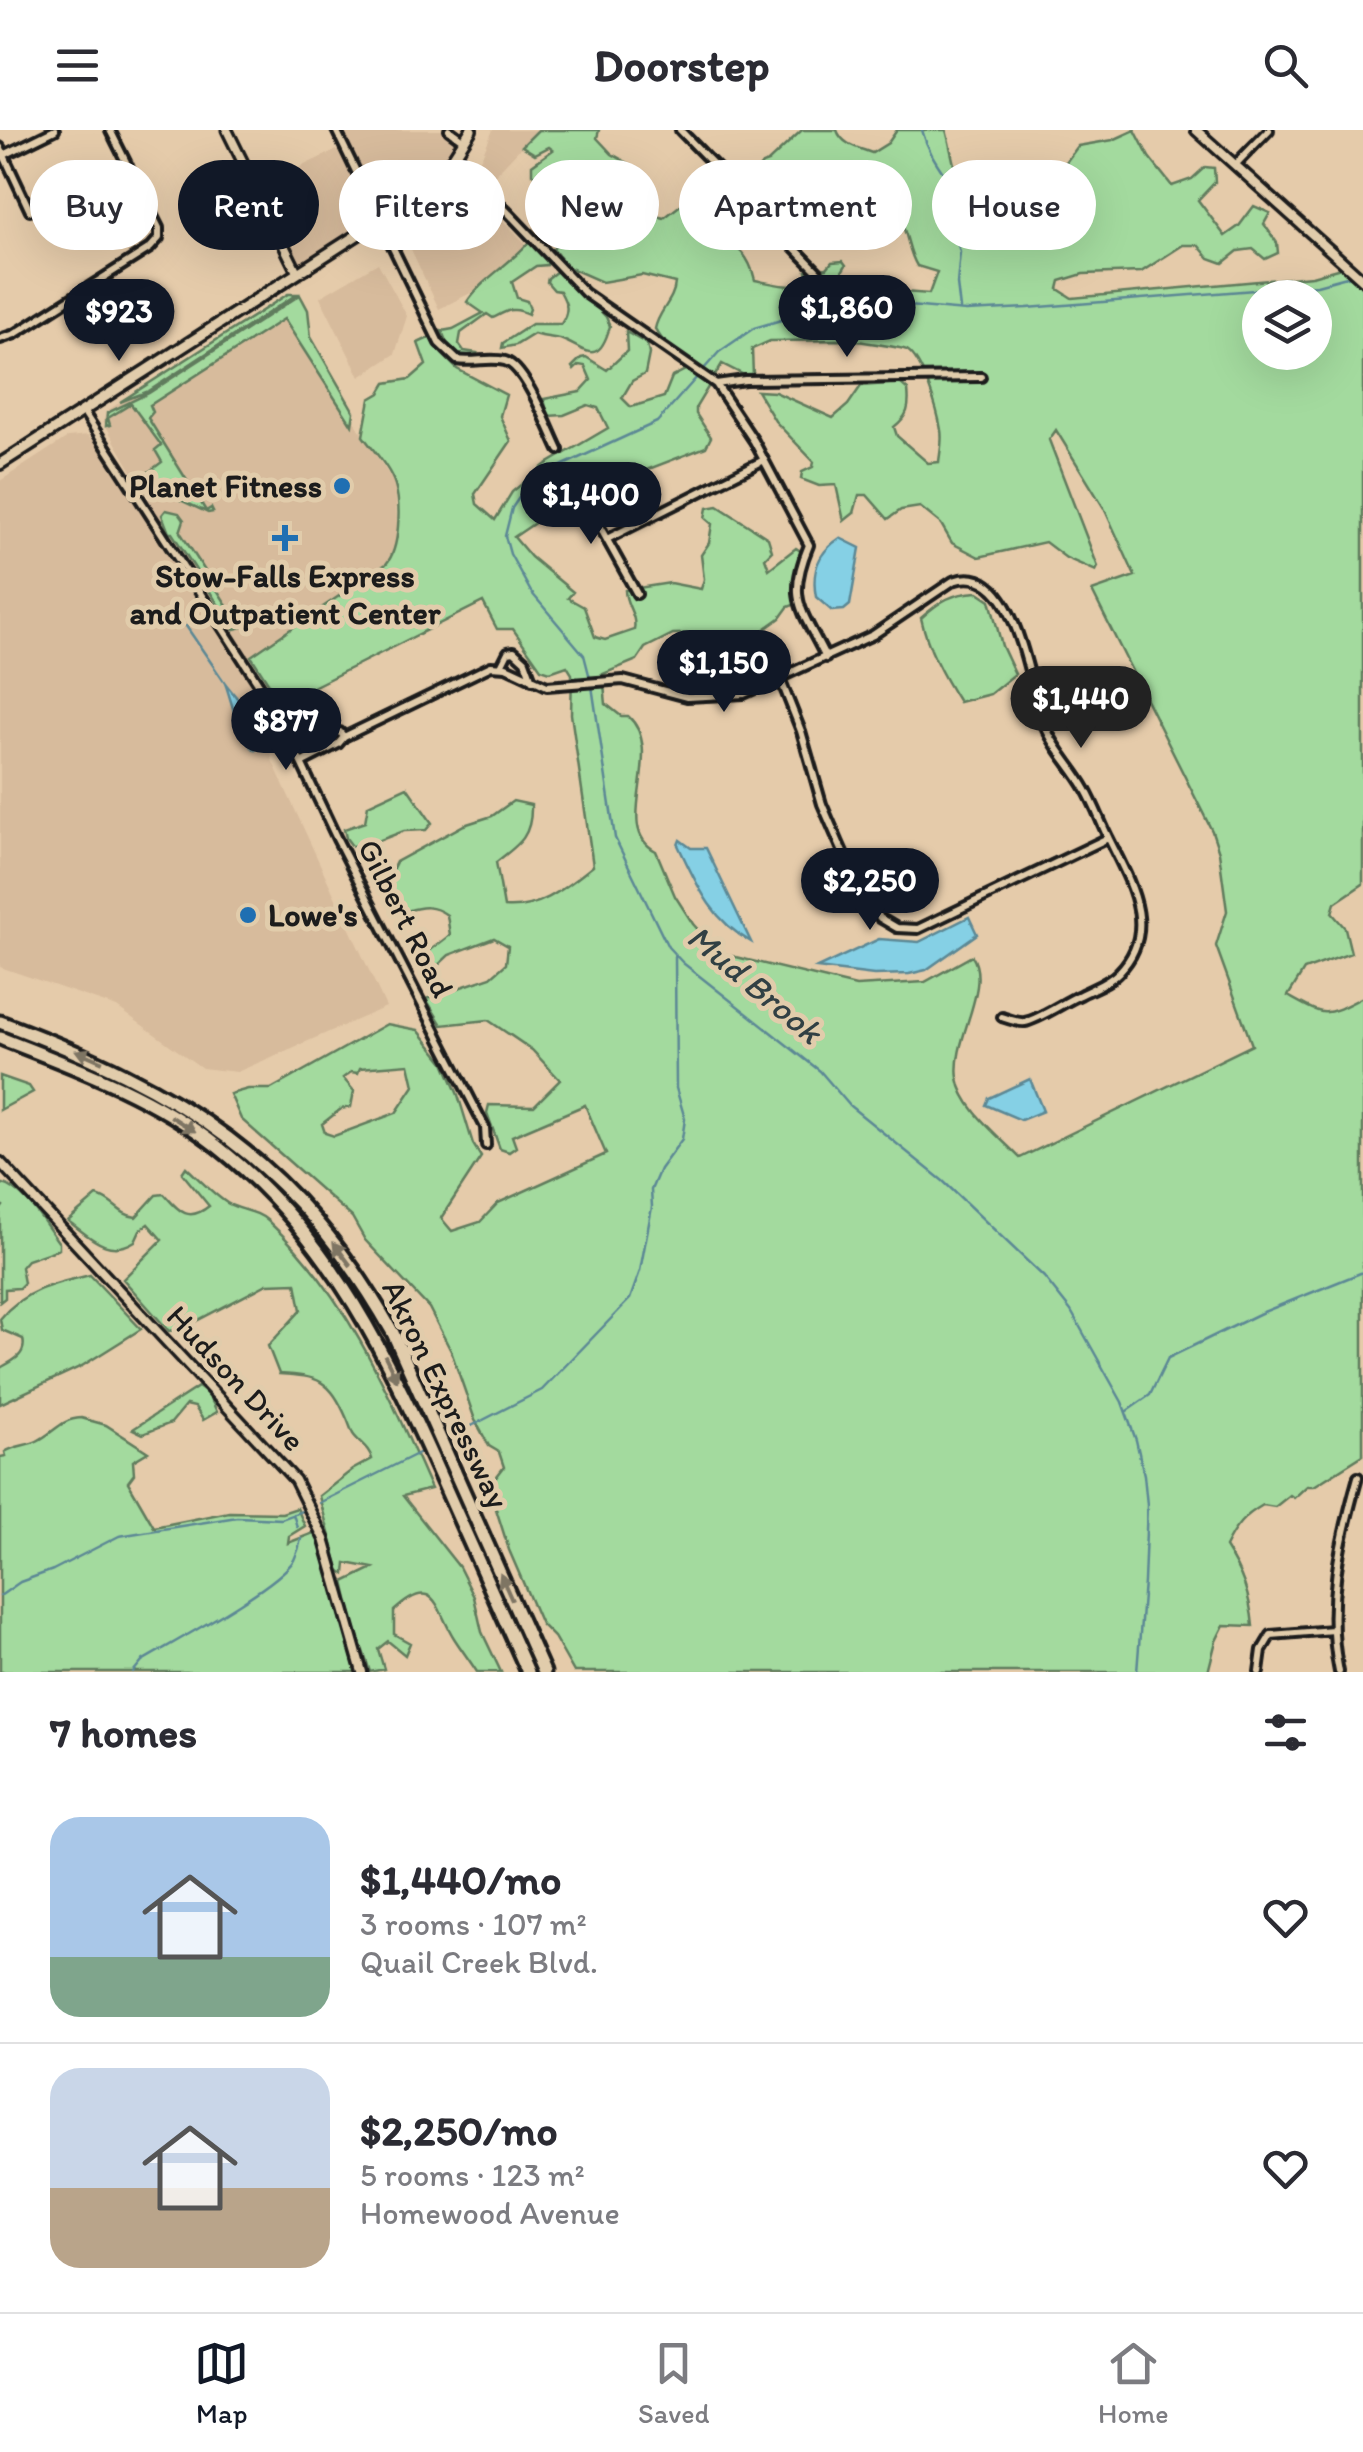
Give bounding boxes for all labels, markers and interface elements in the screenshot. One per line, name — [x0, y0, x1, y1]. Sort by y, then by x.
icon: menu — [50, 38, 105, 93]
text: Doorstep — [594, 38, 770, 92]
icon: search — [1258, 38, 1313, 93]
chip: Buy — [30, 160, 158, 250]
chip: Rent — [178, 160, 319, 250]
chip: Filters — [339, 160, 505, 250]
chip: New — [525, 160, 659, 250]
chip: Apartment — [679, 160, 912, 250]
chip: House — [932, 160, 1096, 250]
pin: $1,860 — [766, 275, 928, 360]
pin: $923 — [60, 279, 178, 364]
map controls — [1242, 280, 1332, 370]
button: layers — [1242, 280, 1332, 370]
text: $1,860 — [801, 288, 893, 326]
text: $923 — [85, 292, 153, 330]
pin: $1,400 — [510, 462, 672, 547]
place label: Planet Fitness — [129, 467, 322, 505]
marker: Planet Fitness — [331, 475, 353, 497]
text: $1,400 — [542, 475, 640, 513]
marker: Stow-Falls Express and Outpatient Center — [272, 525, 298, 551]
place label: Stow-Falls Express and Outpatient Center — [129, 557, 442, 632]
pin: $1,150 — [643, 630, 805, 715]
text: $1,150 — [679, 643, 769, 681]
pin: $1,440 — [1000, 666, 1162, 751]
text: $1,440 — [1033, 679, 1129, 717]
pin: $877 — [227, 688, 345, 773]
text: $877 — [253, 701, 319, 739]
street label: Gilbert Road — [350, 833, 462, 1003]
pin: $2,250 — [789, 848, 951, 933]
text: $2,250 — [823, 861, 917, 899]
place label: Lowe's — [268, 896, 358, 934]
marker: Lowe's — [237, 904, 259, 926]
water label: Mud Brook — [679, 916, 832, 1054]
one-way arrow — [74, 1048, 104, 1064]
one-way arrow — [169, 1115, 197, 1132]
one-way arrow — [333, 1241, 353, 1267]
street label: Akron Expressway — [374, 1274, 518, 1514]
street label: Hudson Drive — [159, 1297, 313, 1459]
one-way arrow — [383, 1354, 400, 1383]
one-way arrow — [498, 1572, 514, 1602]
icon: filters — [1258, 1705, 1313, 1760]
text: 7 homes — [50, 1707, 197, 1758]
text: $1,440/mo — [360, 1854, 561, 1905]
icon: home — [130, 1857, 250, 1977]
icon: heart — [1258, 1890, 1313, 1945]
text: 3 rooms · 107 m² — [360, 1905, 587, 1943]
text: Quail Creek Blvd. — [360, 1943, 598, 1981]
text: $2,250/mo — [360, 2105, 558, 2156]
icon: home — [130, 2108, 250, 2228]
icon: heart — [1258, 2141, 1313, 2196]
text: 5 rooms · 123 m² — [360, 2156, 585, 2194]
text: Homewood Avenue — [360, 2194, 620, 2232]
tab: Map — [194, 2336, 249, 2430]
tab: Saved — [638, 2336, 709, 2430]
tab: Home — [1098, 2336, 1169, 2430]

